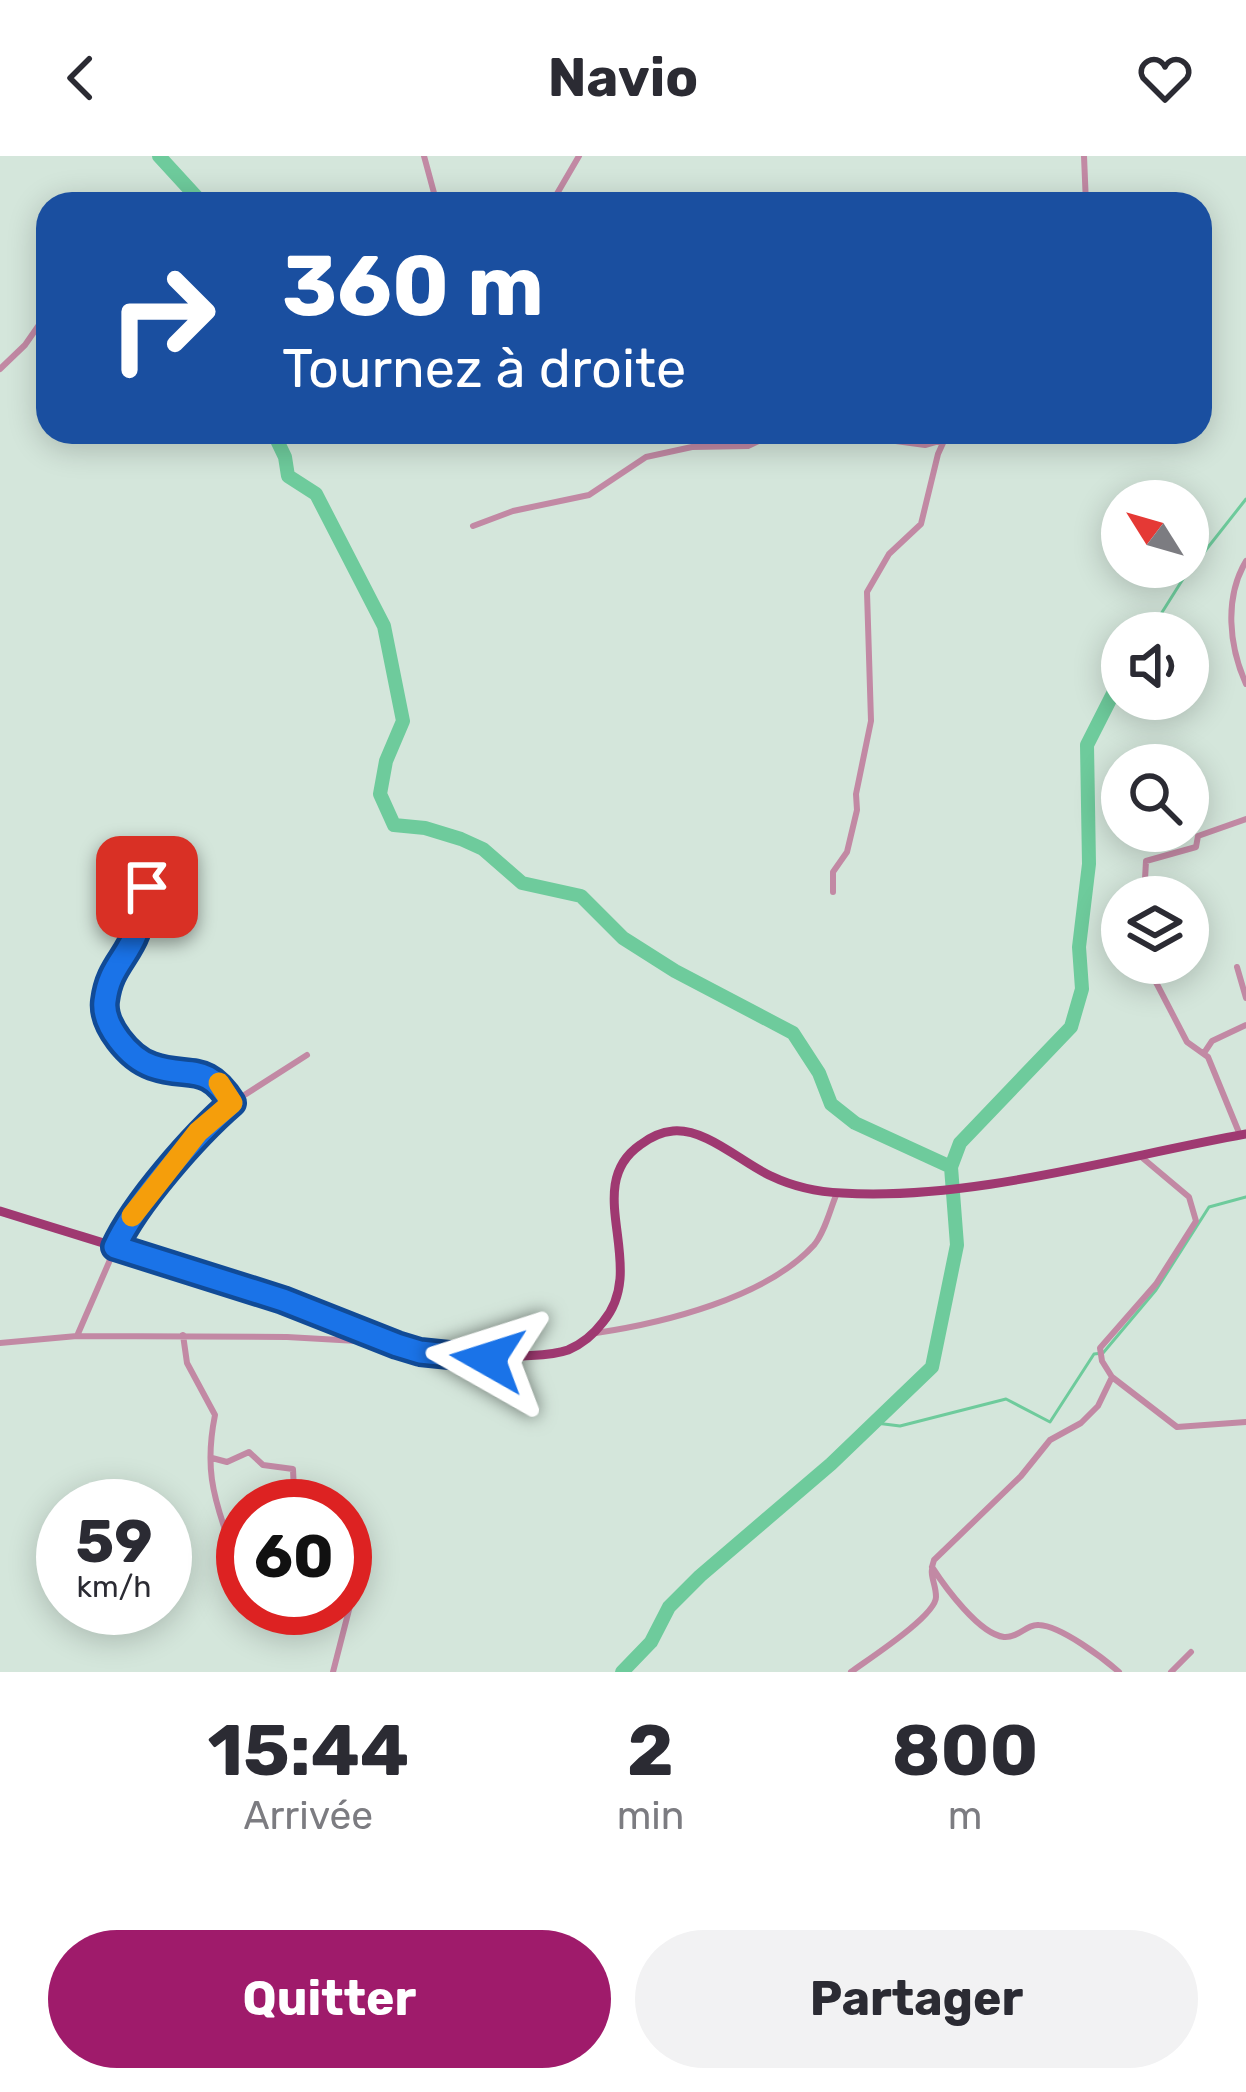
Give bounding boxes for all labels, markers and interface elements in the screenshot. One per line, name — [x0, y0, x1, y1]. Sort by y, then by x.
icon: back — [48, 45, 114, 111]
icon: heart — [1132, 45, 1198, 111]
text: Navio — [548, 46, 698, 110]
text: 360 m — [282, 236, 544, 336]
icon: right — [84, 240, 240, 396]
text: Tournez à droite — [282, 337, 686, 401]
north arrow — [1101, 480, 1209, 588]
map controls — [1101, 480, 1209, 984]
button: sound — [1101, 612, 1209, 720]
button: search — [1101, 744, 1209, 852]
pin — [96, 836, 198, 938]
icon: arrive — [114, 854, 180, 920]
button: layers — [1101, 876, 1209, 984]
position arrow — [425, 1296, 551, 1422]
speed limit sign: 60 — [216, 1479, 372, 1635]
text: 59 — [75, 1506, 153, 1577]
text: km/h — [77, 1569, 151, 1605]
text: 15:44 — [207, 1708, 409, 1793]
text: 2 — [627, 1708, 674, 1793]
text: 800 — [892, 1708, 1039, 1793]
text: Arrivée — [243, 1793, 373, 1839]
text: min — [617, 1793, 684, 1839]
text: m — [948, 1793, 983, 1839]
button: Quitter — [48, 1930, 611, 2068]
button: Partager — [635, 1930, 1198, 2068]

